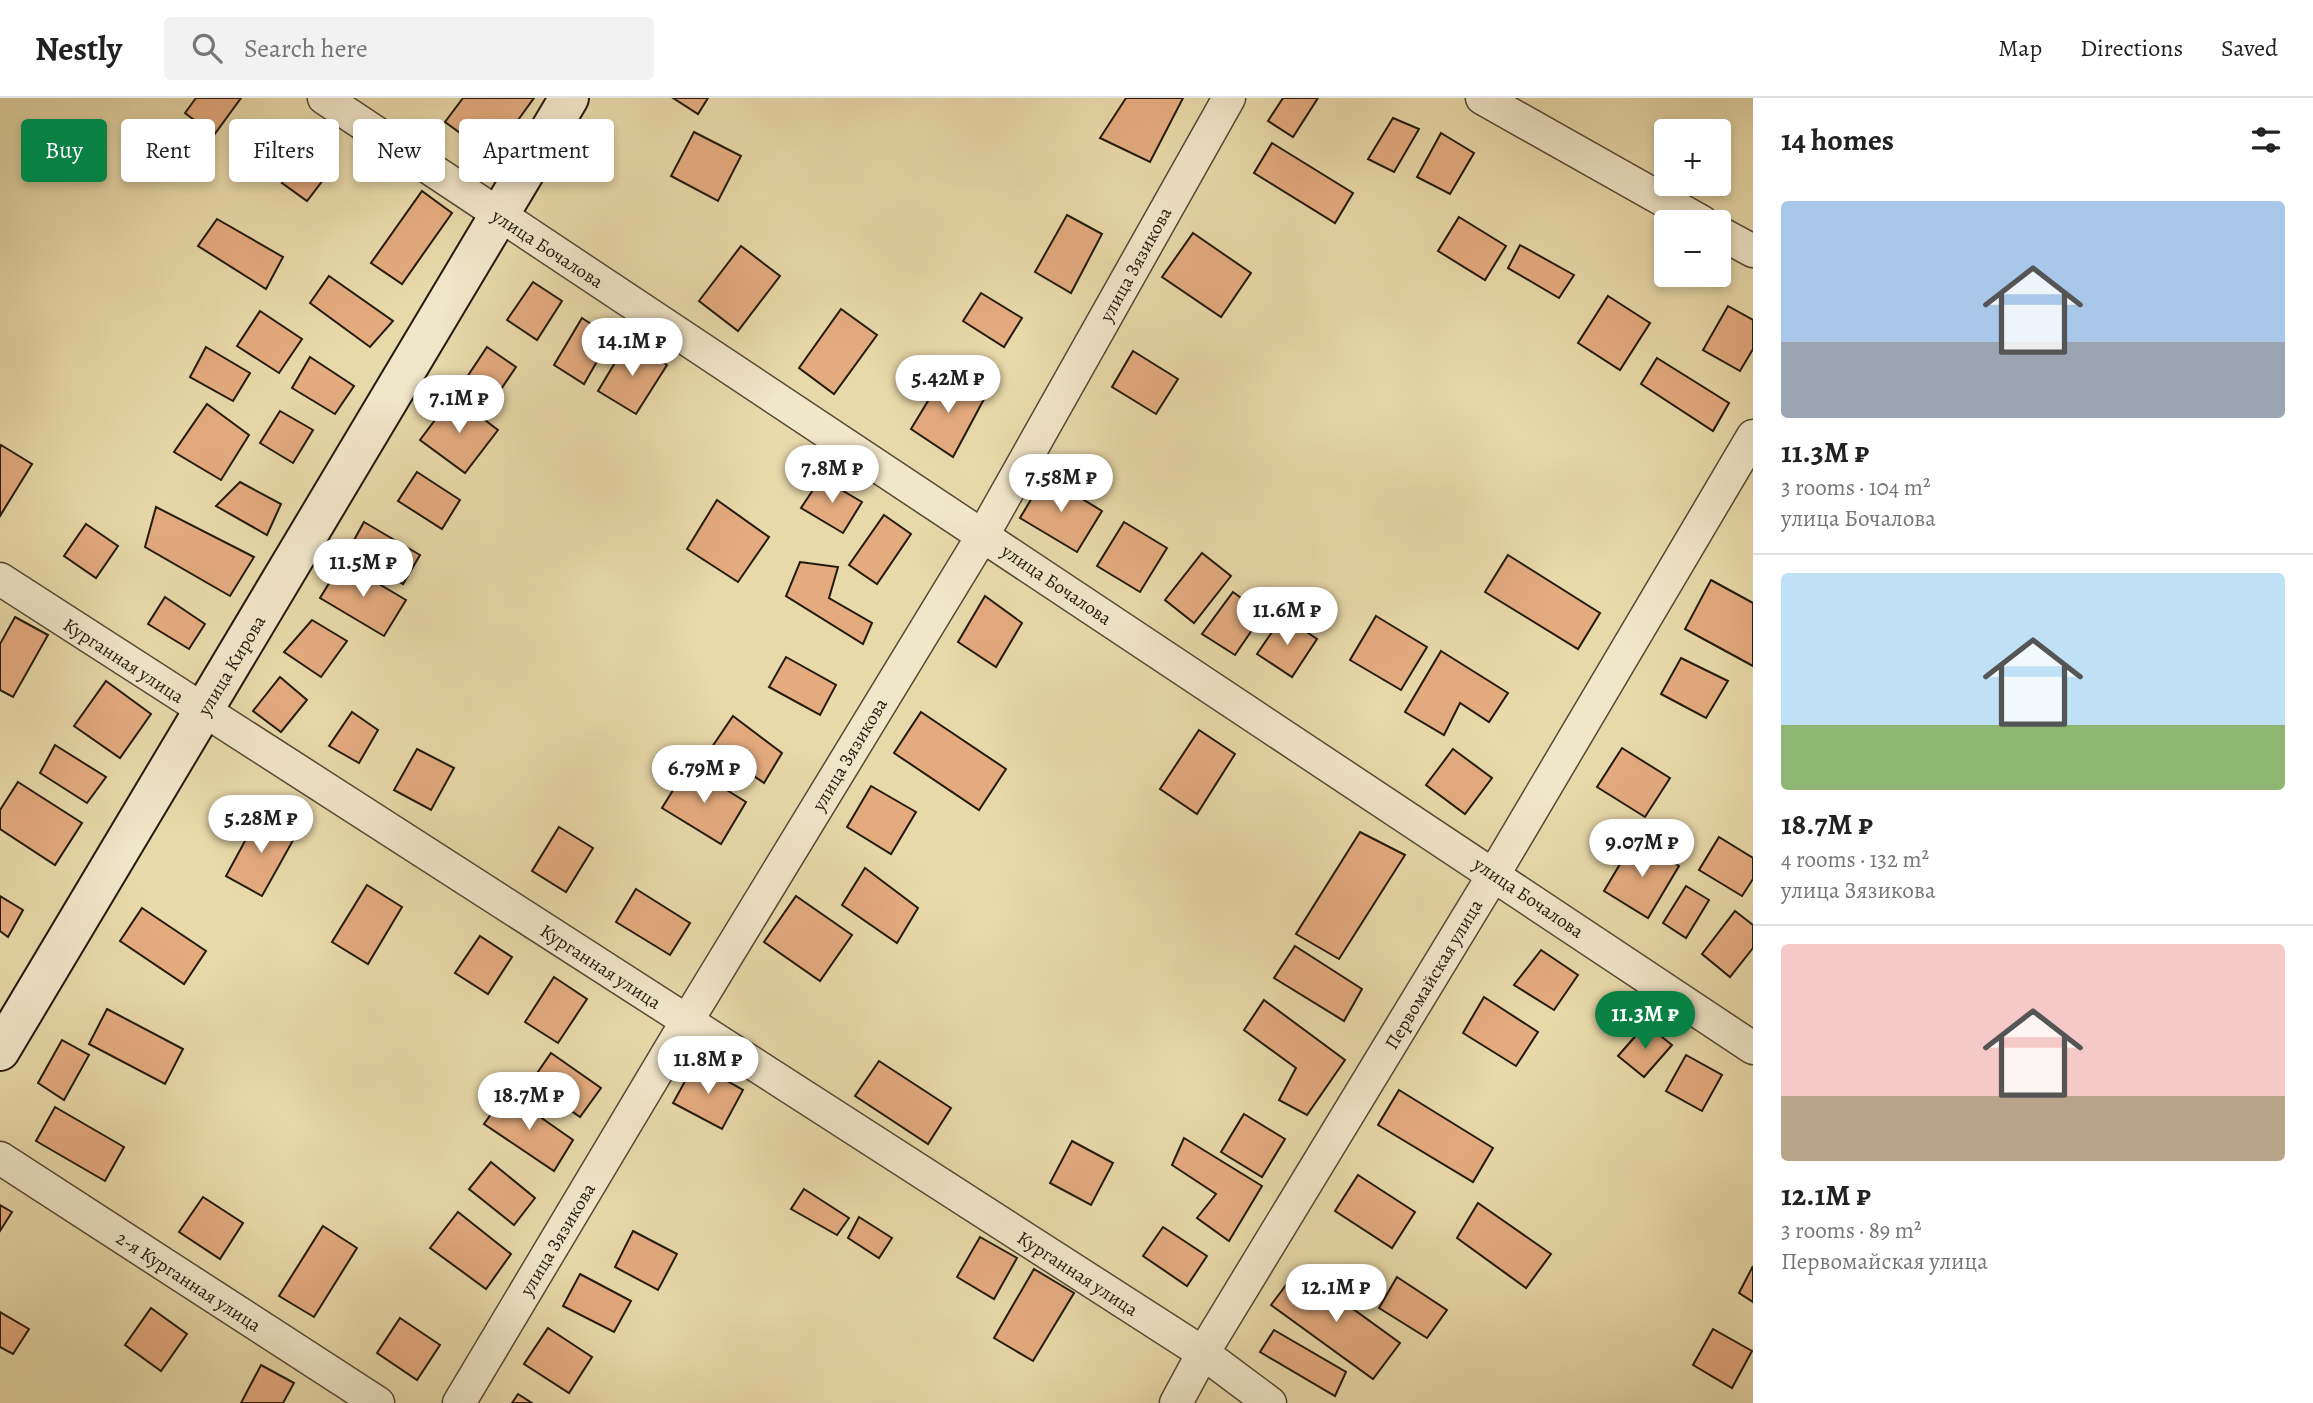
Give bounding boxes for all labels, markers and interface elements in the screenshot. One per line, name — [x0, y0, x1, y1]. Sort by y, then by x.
search box — [164, 17, 654, 80]
text: Nestly — [35, 26, 122, 71]
icon: search — [188, 29, 226, 67]
text: Search here — [244, 31, 368, 66]
text: Map — [1998, 32, 2042, 64]
text: Directions — [2080, 32, 2183, 64]
text: Saved — [2221, 32, 2278, 64]
chip: Buy — [21, 119, 107, 182]
chip: Rent — [121, 119, 215, 182]
chip: Filters — [229, 119, 339, 182]
chip: New — [353, 119, 445, 182]
chip: Apartment — [459, 119, 614, 182]
map controls — [1654, 119, 1731, 287]
button: + — [1654, 119, 1731, 196]
text: 14 homes — [1781, 120, 1894, 160]
icon: filters — [2247, 121, 2285, 159]
street label: улица Зязикова — [1093, 202, 1178, 327]
street label: улица Бочалова — [486, 203, 608, 295]
button: − — [1654, 210, 1731, 287]
icon: home — [1970, 247, 2096, 373]
pin: 14.1M ₽ — [567, 318, 697, 378]
text: 14.1M ₽ — [598, 325, 666, 356]
pin: 5.42M ₽ — [883, 356, 1013, 415]
text: 5.42M ₽ — [911, 362, 985, 393]
pin: 7.1M ₽ — [402, 376, 516, 435]
text: 7.1M ₽ — [429, 382, 489, 413]
text: 11.3M ₽ — [1781, 432, 1869, 472]
pin: 7.8M ₽ — [775, 446, 889, 505]
text: 7.8M ₽ — [801, 452, 863, 483]
pin: 7.58M ₽ — [996, 454, 1126, 514]
text: 7.58M ₽ — [1025, 461, 1097, 492]
text: 3 rooms · 104 m² — [1781, 472, 1930, 503]
text: улица Бочалова — [1781, 503, 1936, 534]
street label: улица Бочалова — [995, 538, 1117, 632]
pin: 11.5M ₽ — [298, 540, 428, 599]
text: 11.5M ₽ — [329, 546, 397, 577]
pin: 11.6M ₽ — [1222, 588, 1352, 647]
text: 11.6M ₽ — [1253, 594, 1321, 625]
street label: улица Кирова — [191, 610, 272, 721]
street label: Курганная улица — [58, 612, 189, 710]
icon: home — [1970, 619, 2096, 745]
street label: улица Зязикова — [805, 693, 894, 817]
pin: 6.79M ₽ — [639, 746, 769, 805]
text: 6.79M ₽ — [668, 752, 740, 783]
pin: 5.28M ₽ — [196, 796, 326, 855]
text: 5.28M ₽ — [224, 802, 298, 833]
text: 18.7M ₽ — [1781, 804, 1873, 844]
pin: 9.07M ₽ — [1577, 820, 1707, 879]
text: 9.07M ₽ — [1605, 826, 1679, 857]
text: 4 rooms · 132 m² — [1781, 844, 1929, 875]
street label: улица Бочалова — [1467, 851, 1589, 945]
text: улица Зязикова — [1781, 875, 1936, 906]
street label: Первомайская улица — [1379, 894, 1489, 1054]
street label: Курганная улица — [535, 918, 666, 1016]
icon: home — [1970, 990, 2096, 1116]
pin: 11.3M ₽ — [1580, 992, 1710, 1051]
text: 11.3M ₽ — [1611, 998, 1679, 1029]
pin: 11.8M ₽ — [643, 1037, 773, 1096]
text: 11.8M ₽ — [674, 1043, 742, 1074]
pin: 18.7M ₽ — [464, 1072, 594, 1132]
text: 18.7M ₽ — [494, 1079, 564, 1110]
text: 12.1M ₽ — [1781, 1175, 1871, 1215]
street label: улица Зязикова — [513, 1178, 602, 1302]
text: 3 rooms · 89 m² — [1781, 1215, 1922, 1246]
street label: 2-я Курганная улица — [111, 1225, 266, 1339]
street label: Курганная улица — [1012, 1225, 1143, 1323]
text: Первомайская улица — [1781, 1246, 1988, 1277]
pin: 12.1M ₽ — [1271, 1264, 1401, 1324]
text: 12.1M ₽ — [1302, 1271, 1370, 1302]

